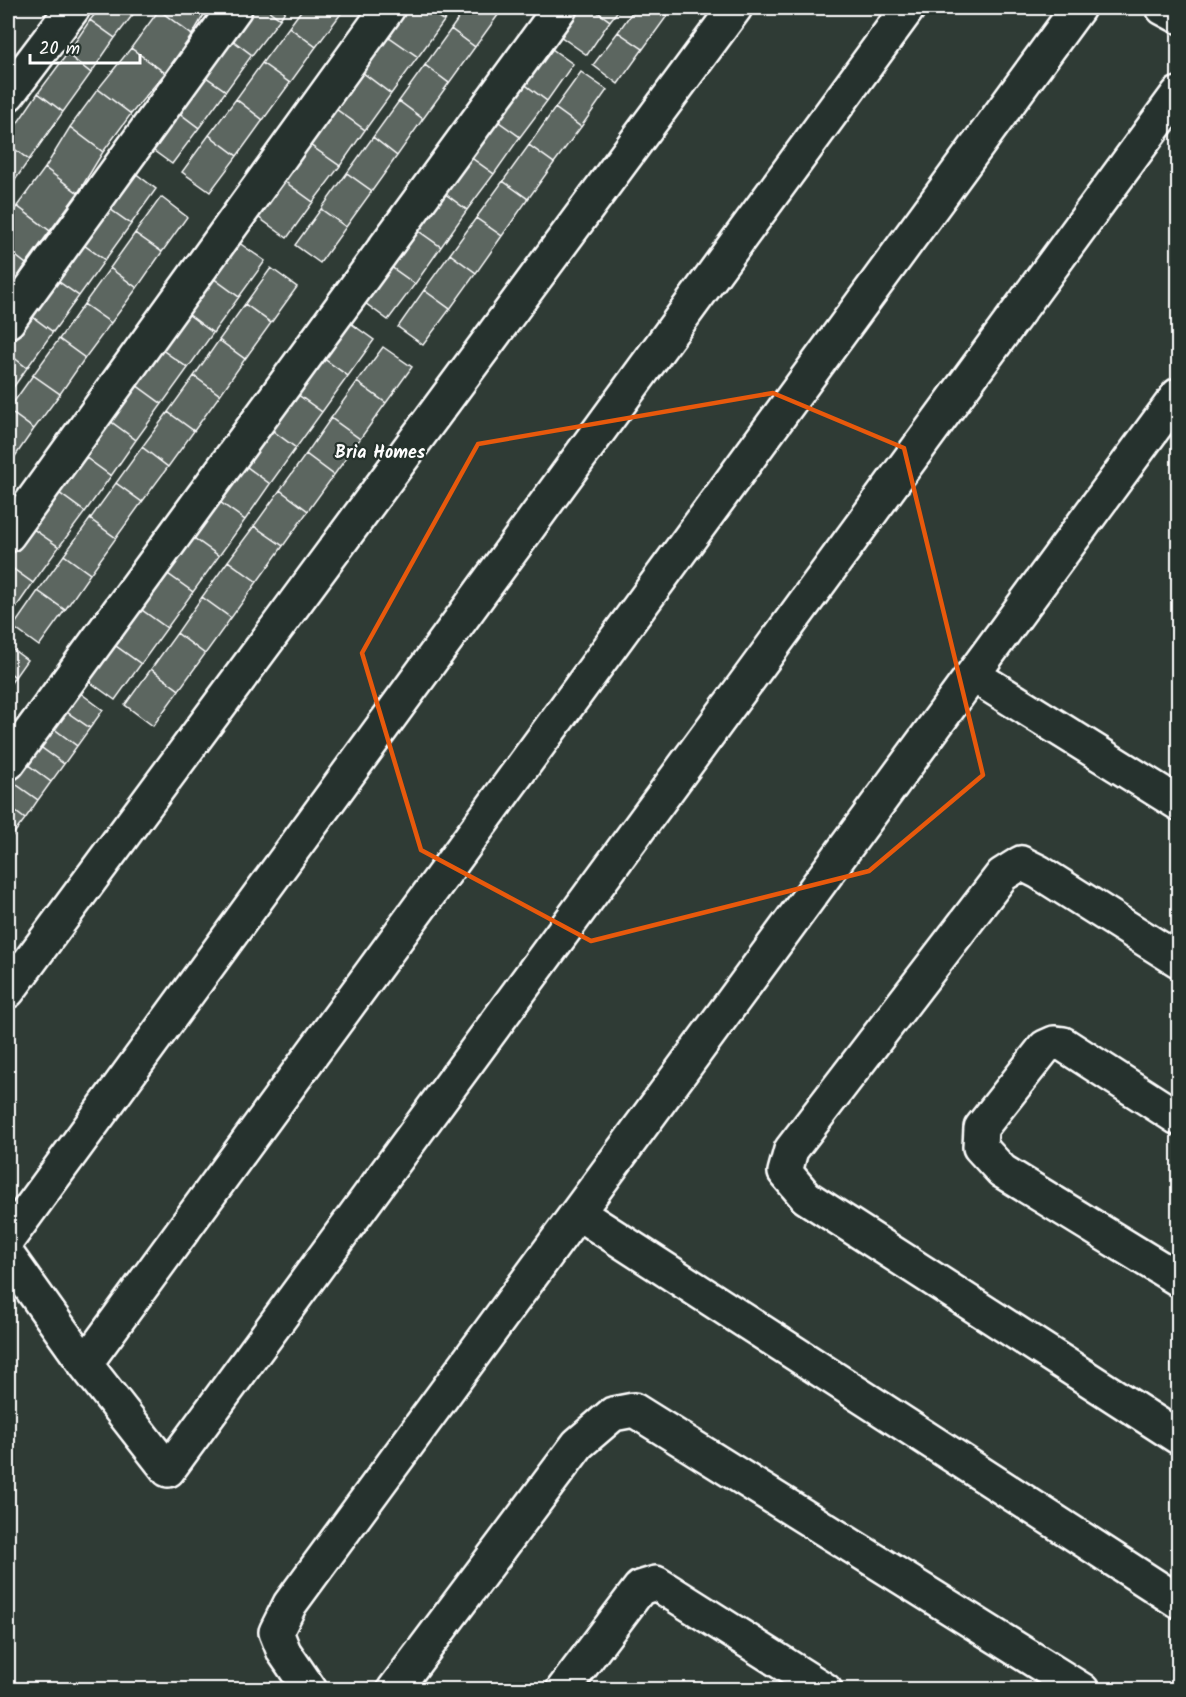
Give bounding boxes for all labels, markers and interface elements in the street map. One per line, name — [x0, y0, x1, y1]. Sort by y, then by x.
scale bar — [30, 27, 140, 65]
text: 20 m — [39, 35, 80, 64]
district label: Bria Homes — [335, 439, 426, 468]

